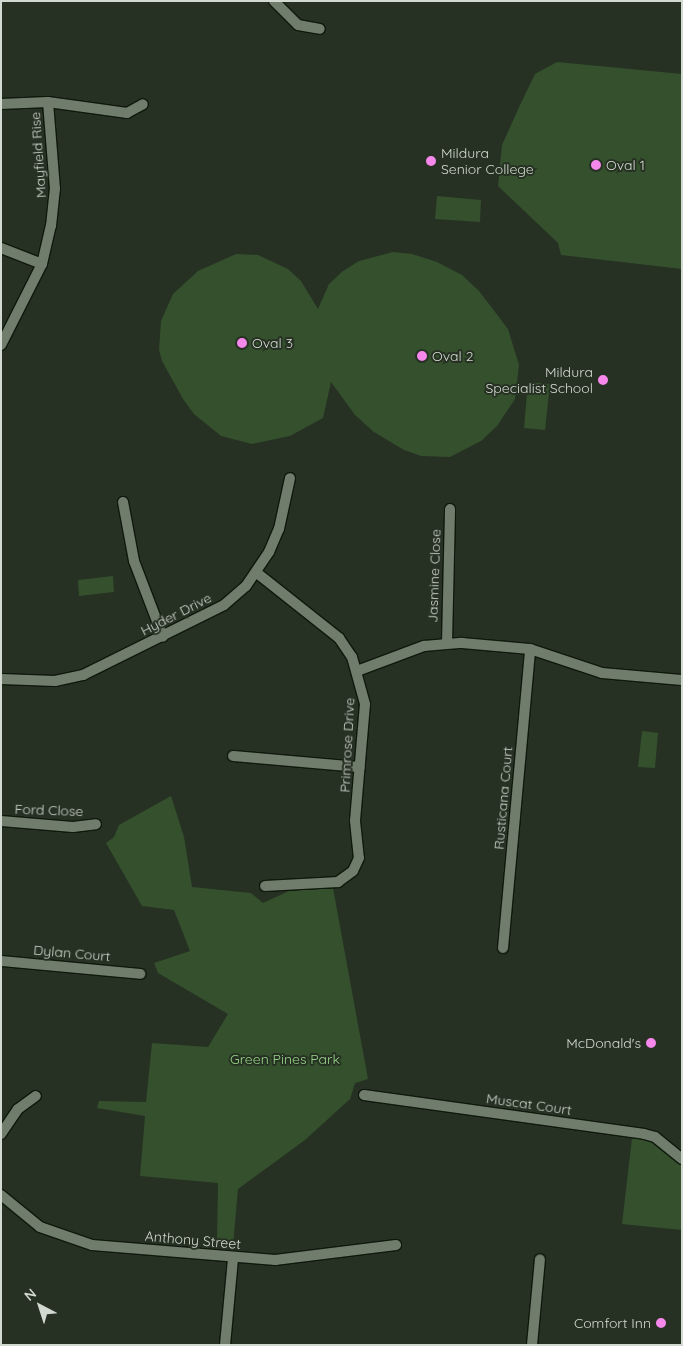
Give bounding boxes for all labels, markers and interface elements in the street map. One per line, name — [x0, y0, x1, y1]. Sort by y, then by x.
street label: Mayfield Rise — [27, 111, 49, 199]
place label: Mildura Senior College — [441, 145, 534, 178]
marker: Mildura Senior College — [425, 155, 437, 167]
place label: Oval 1 — [606, 157, 645, 173]
marker: Oval 1 — [590, 159, 602, 171]
place label: Oval 3 — [252, 335, 293, 351]
marker: Oval 3 — [236, 337, 248, 349]
place label: Oval 2 — [432, 348, 473, 364]
marker: Oval 2 — [416, 350, 428, 362]
place label: Mildura Specialist School — [485, 364, 593, 397]
marker: Mildura Specialist School — [597, 374, 609, 386]
street label: Jasmine Close — [424, 529, 444, 623]
street label: Hyder Drive — [138, 589, 214, 639]
street label: Primrose Drive — [336, 697, 358, 793]
street label: Rusticana Court — [490, 746, 516, 850]
street label: Ford Close — [14, 800, 84, 820]
street label: Dylan Court — [33, 941, 111, 965]
place label: McDonald's — [566, 1035, 641, 1051]
marker: McDonald's — [645, 1037, 657, 1049]
park label: Green Pines Park — [230, 1051, 340, 1067]
street label: Muscat Court — [485, 1090, 573, 1118]
street label: Anthony Street — [144, 1227, 242, 1253]
north arrow — [15, 1281, 65, 1331]
text: N — [21, 1284, 40, 1305]
place label: Comfort Inn — [574, 1315, 651, 1331]
marker: Comfort Inn — [655, 1317, 667, 1329]

